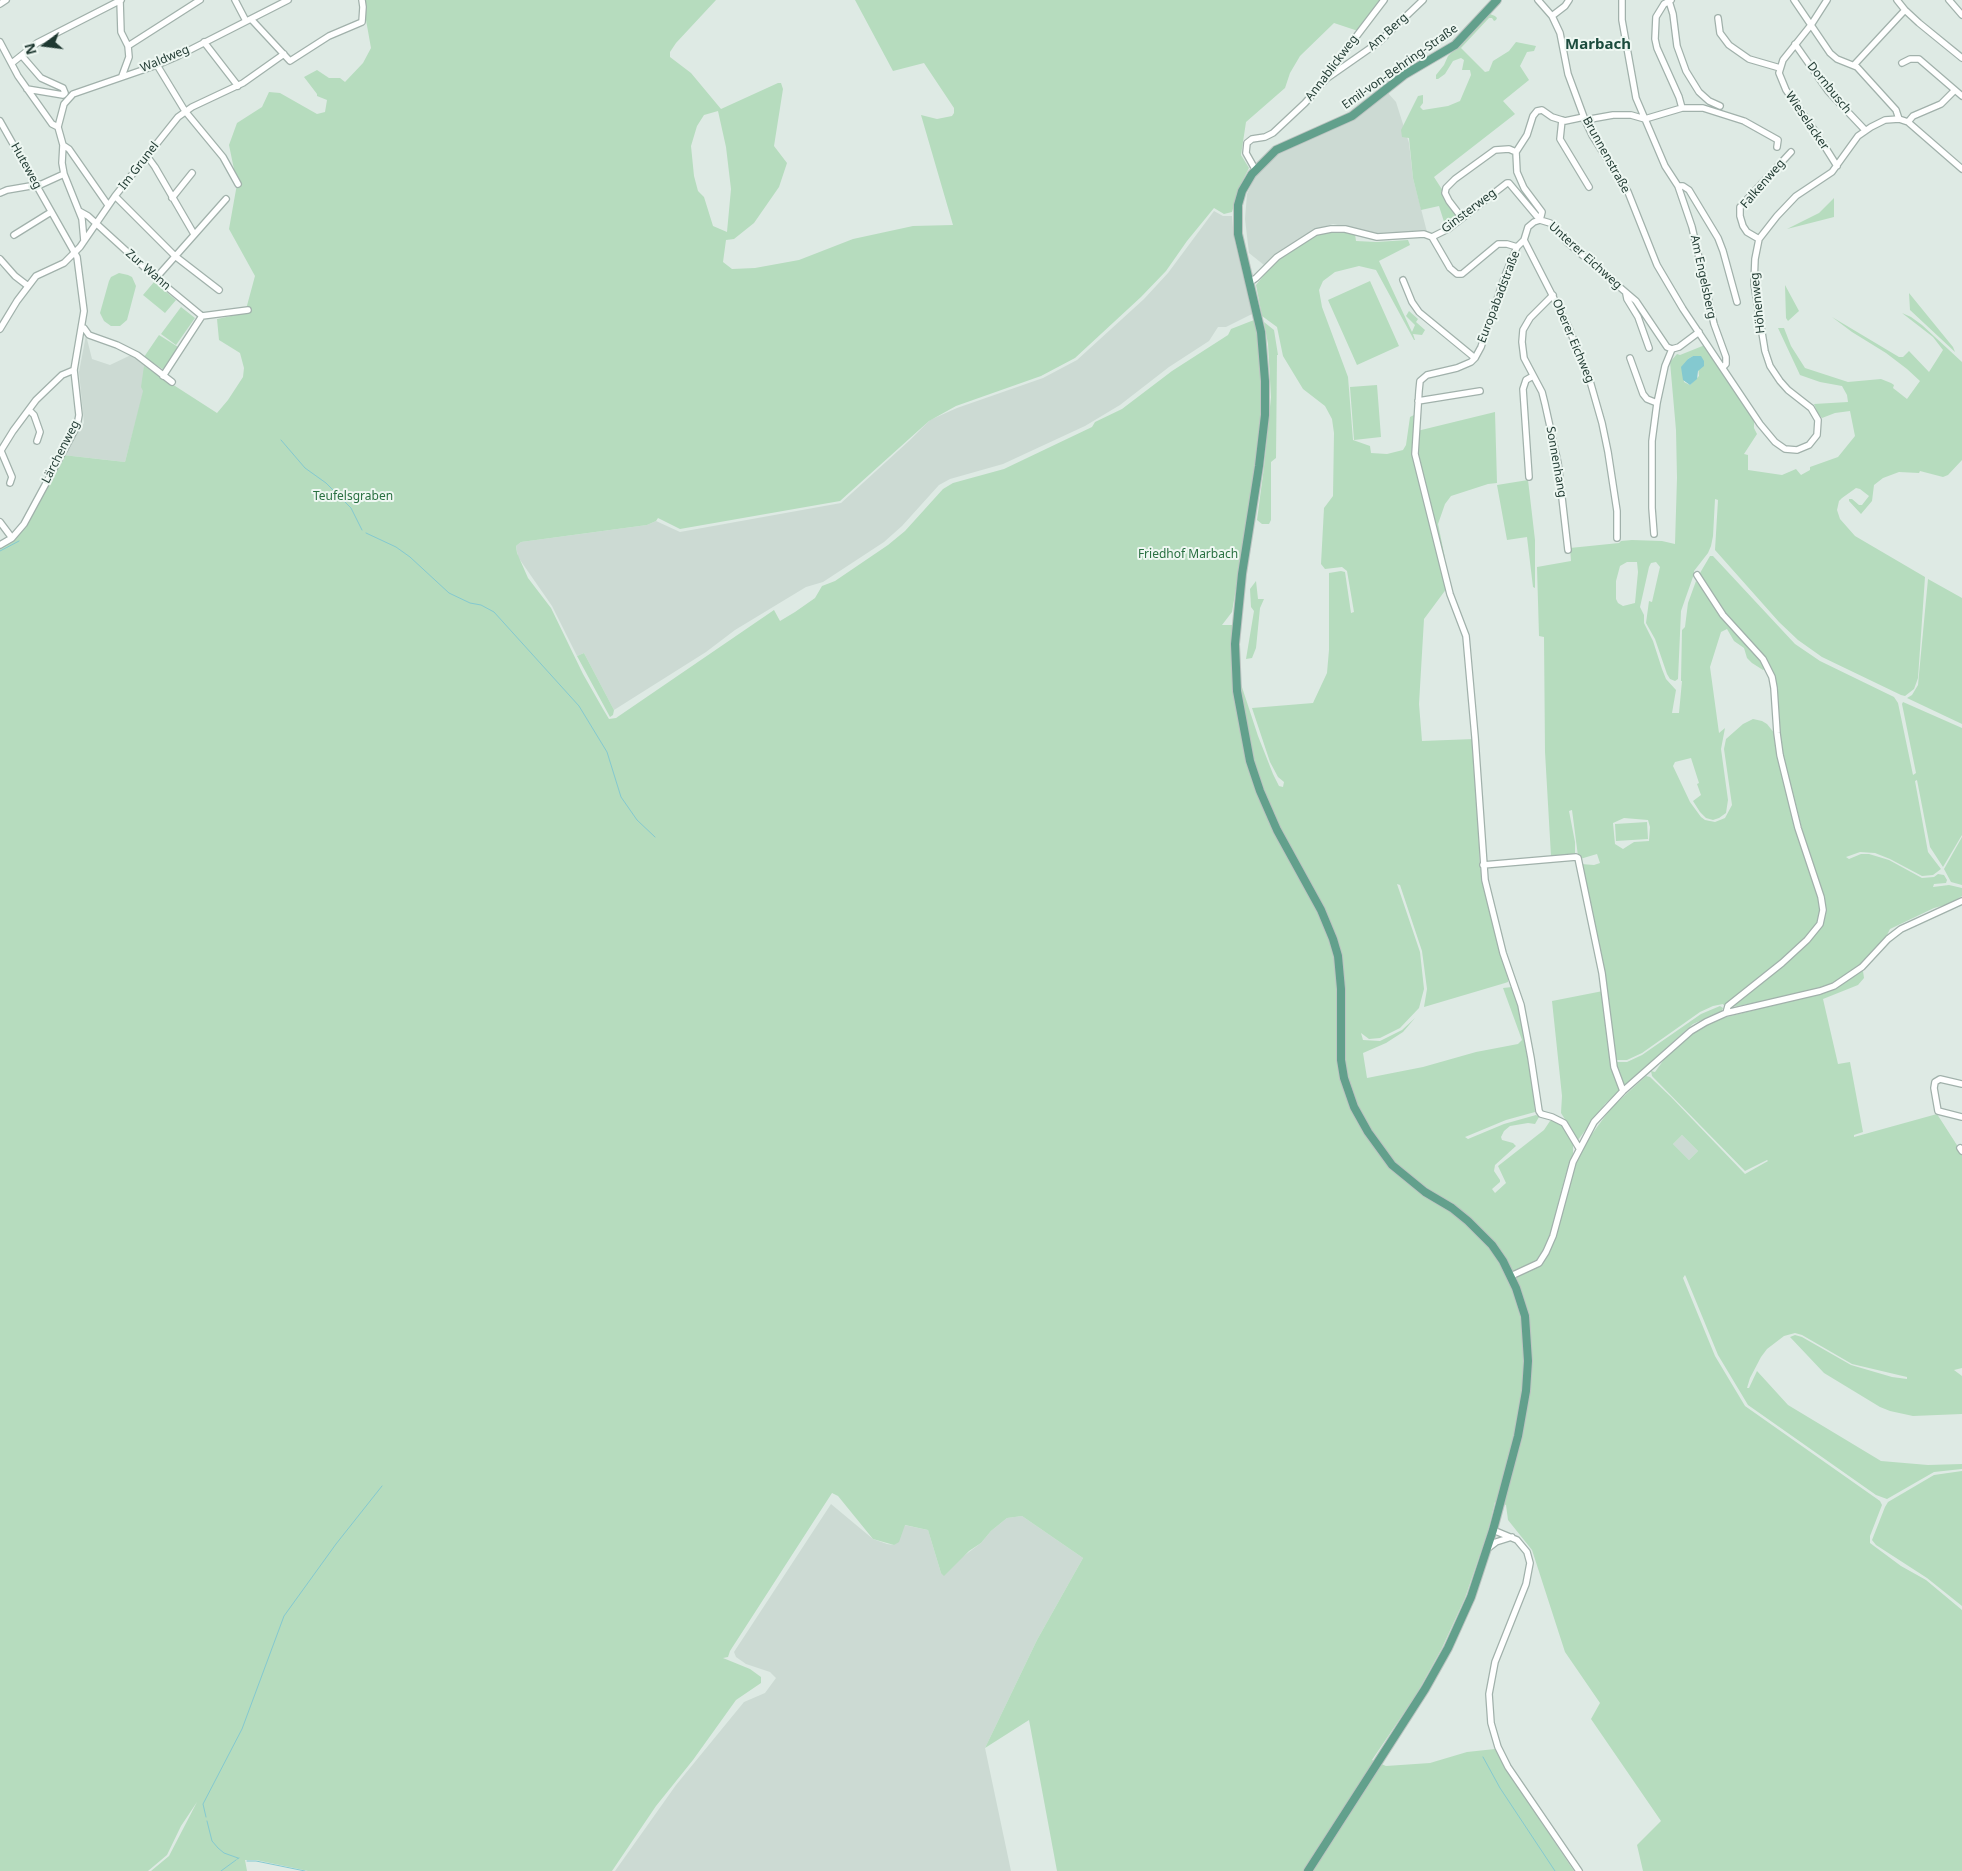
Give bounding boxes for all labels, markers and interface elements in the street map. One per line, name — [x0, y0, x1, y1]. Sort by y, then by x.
street label: Am Berg — [1365, 10, 1411, 54]
north arrow — [20, 20, 70, 70]
street label: Emil-von-Behring-Straße — [1339, 22, 1461, 112]
street label: Annablickweg — [1303, 32, 1361, 104]
district label: Marbach — [1565, 36, 1631, 54]
text: N — [19, 41, 41, 57]
street label: Waldweg — [138, 42, 192, 76]
street label: Dornbusch — [1804, 59, 1854, 117]
street label: Wieselacker — [1782, 89, 1832, 153]
street label: Brunnenstraße — [1579, 114, 1633, 196]
street label: Im Grunel — [116, 139, 162, 193]
street label: Huteweg — [7, 140, 45, 192]
street label: Falkenweg — [1738, 157, 1788, 211]
street label: Ginsterweg — [1439, 186, 1499, 236]
street label: Unterer Eichweg — [1545, 219, 1625, 293]
street label: Am Engelsberg — [1687, 234, 1719, 320]
street label: Zur Wann — [123, 247, 173, 293]
street label: Europabadstraße — [1475, 249, 1523, 345]
street label: Höhenweg — [1748, 272, 1768, 334]
street label: Oberer Eichweg — [1549, 297, 1597, 385]
street label: Lärchenweg — [39, 418, 83, 486]
street label: Sonnenhang — [1543, 425, 1569, 499]
park label: Teufelsgraben — [313, 490, 393, 504]
park label: Friedhof Marbach — [1138, 548, 1238, 562]

